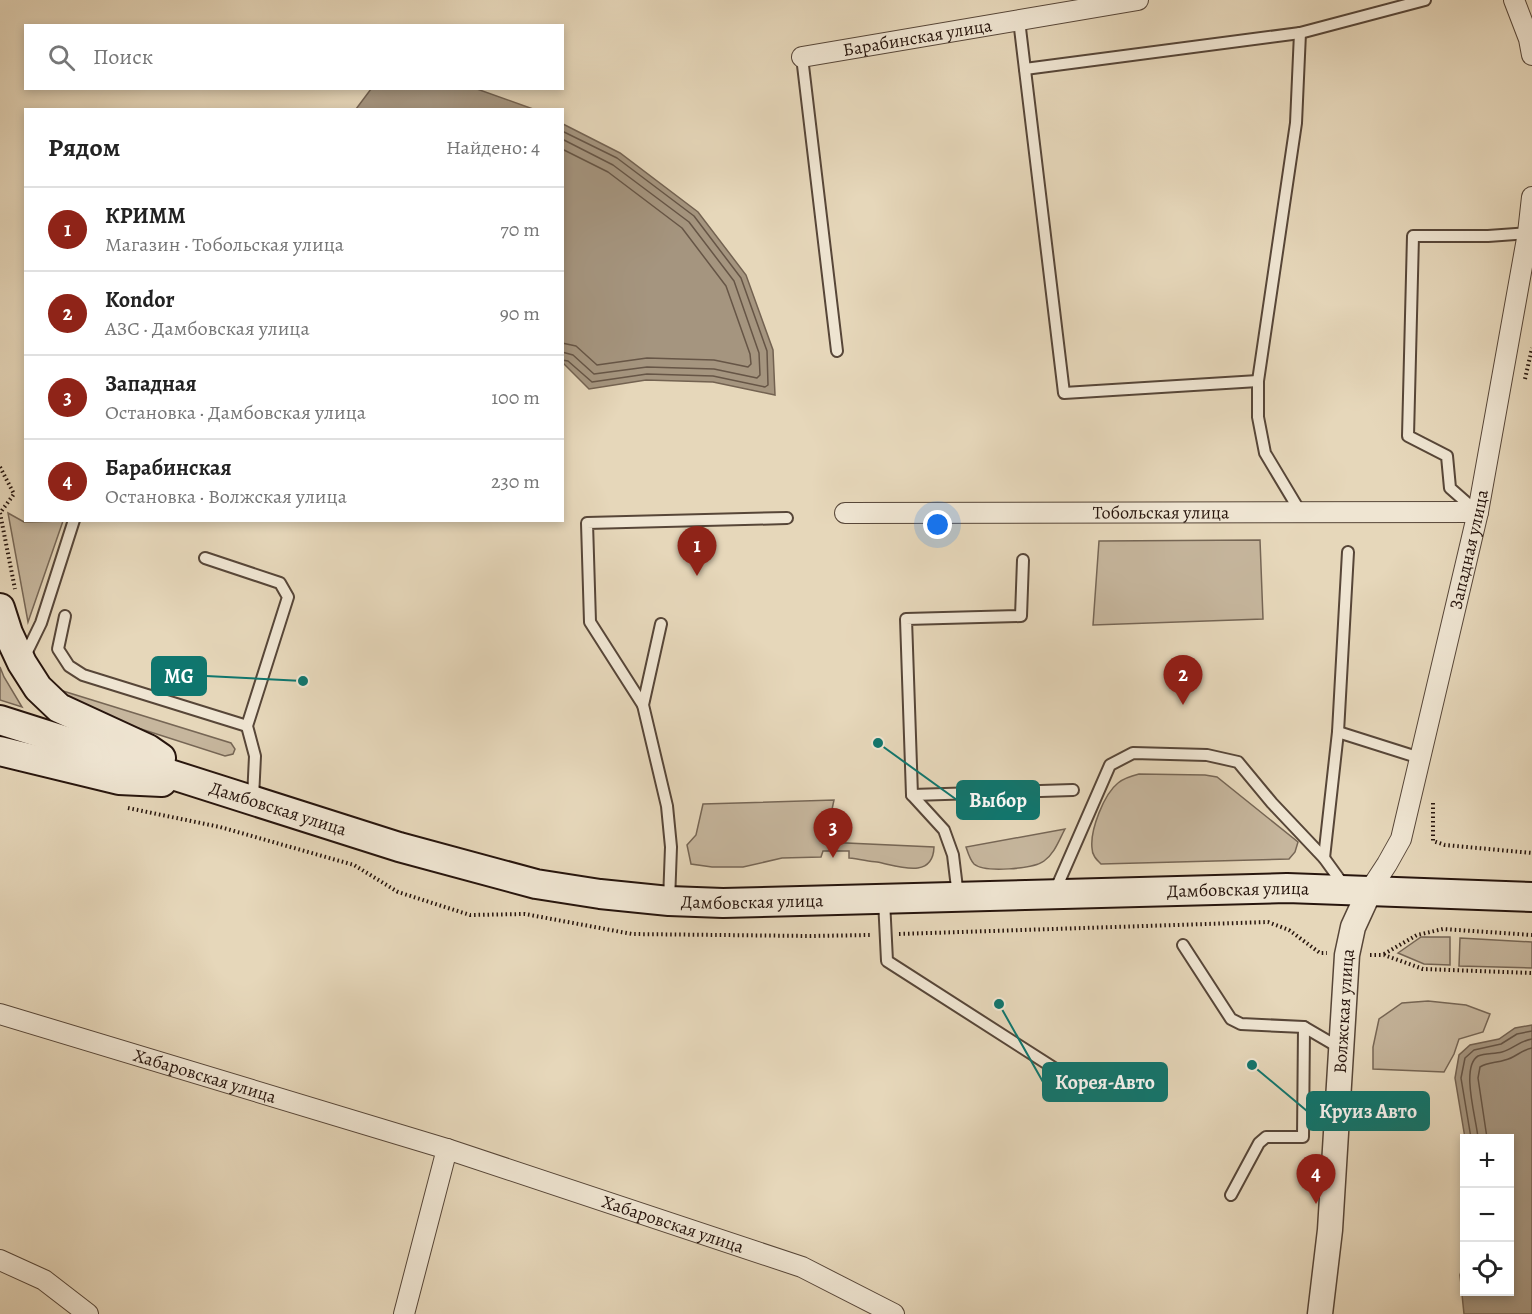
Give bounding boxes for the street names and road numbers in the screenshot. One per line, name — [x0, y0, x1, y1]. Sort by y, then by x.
street label: Барабинская улица — [841, 13, 994, 62]
street label: Западная улица — [1443, 487, 1494, 612]
street label: Тобольская улица — [1093, 500, 1230, 525]
street label: Дамбовская улица — [207, 776, 350, 842]
street label: Дамбовская улица — [1167, 876, 1310, 903]
street label: Дамбовская улица — [681, 888, 824, 915]
street label: Волжская улица — [1328, 945, 1360, 1074]
street label: Хабаровская улица — [130, 1043, 280, 1109]
street label: Хабаровская улица — [599, 1189, 748, 1259]

